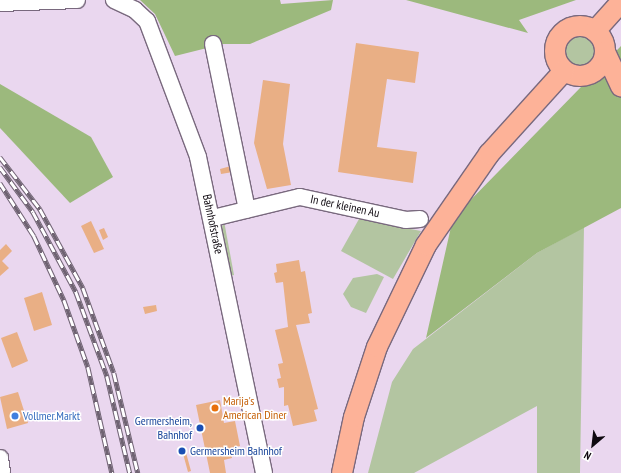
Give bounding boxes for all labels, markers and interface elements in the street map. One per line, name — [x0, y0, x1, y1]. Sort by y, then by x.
street label: In der kleinen Au — [309, 192, 381, 220]
street label: Bahnhofstraße — [200, 193, 226, 255]
place label: Marija's American Diner — [223, 394, 287, 422]
marker: Marija's American Diner — [210, 403, 220, 413]
place label: Vollmer.Markt — [23, 409, 80, 423]
marker: Vollmer.Markt — [10, 411, 20, 421]
place label: Germersheim, Bahnhof — [135, 414, 192, 442]
marker: Germersheim, Bahnhof — [195, 423, 205, 433]
north arrow — [573, 425, 613, 465]
place label: Germersheim Bahnhof — [190, 444, 282, 458]
marker: Germersheim Bahnhof — [177, 446, 187, 456]
text: N — [581, 448, 593, 463]

